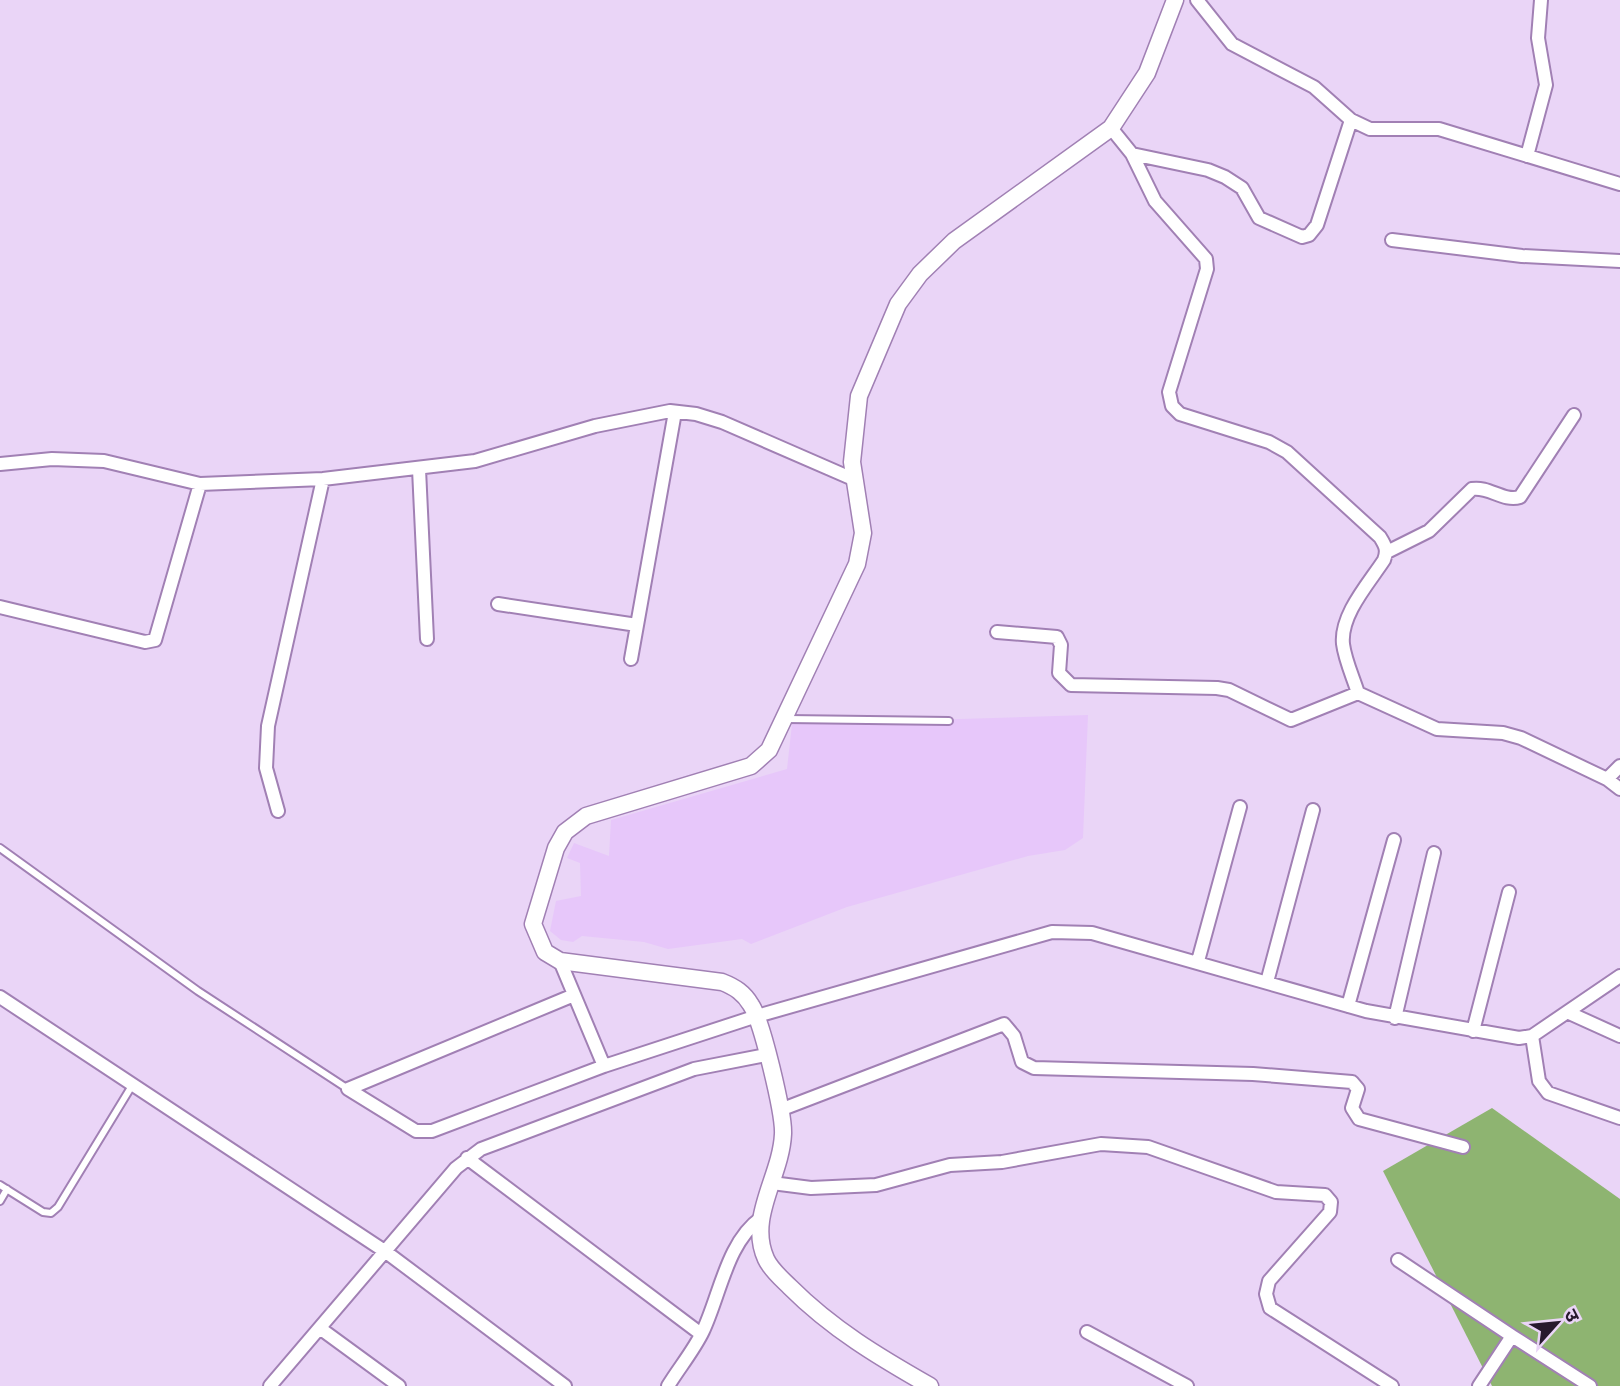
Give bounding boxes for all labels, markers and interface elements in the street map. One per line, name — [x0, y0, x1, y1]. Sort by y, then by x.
north arrow — [1522, 1288, 1592, 1358]
text: उ — [1559, 1306, 1584, 1326]

